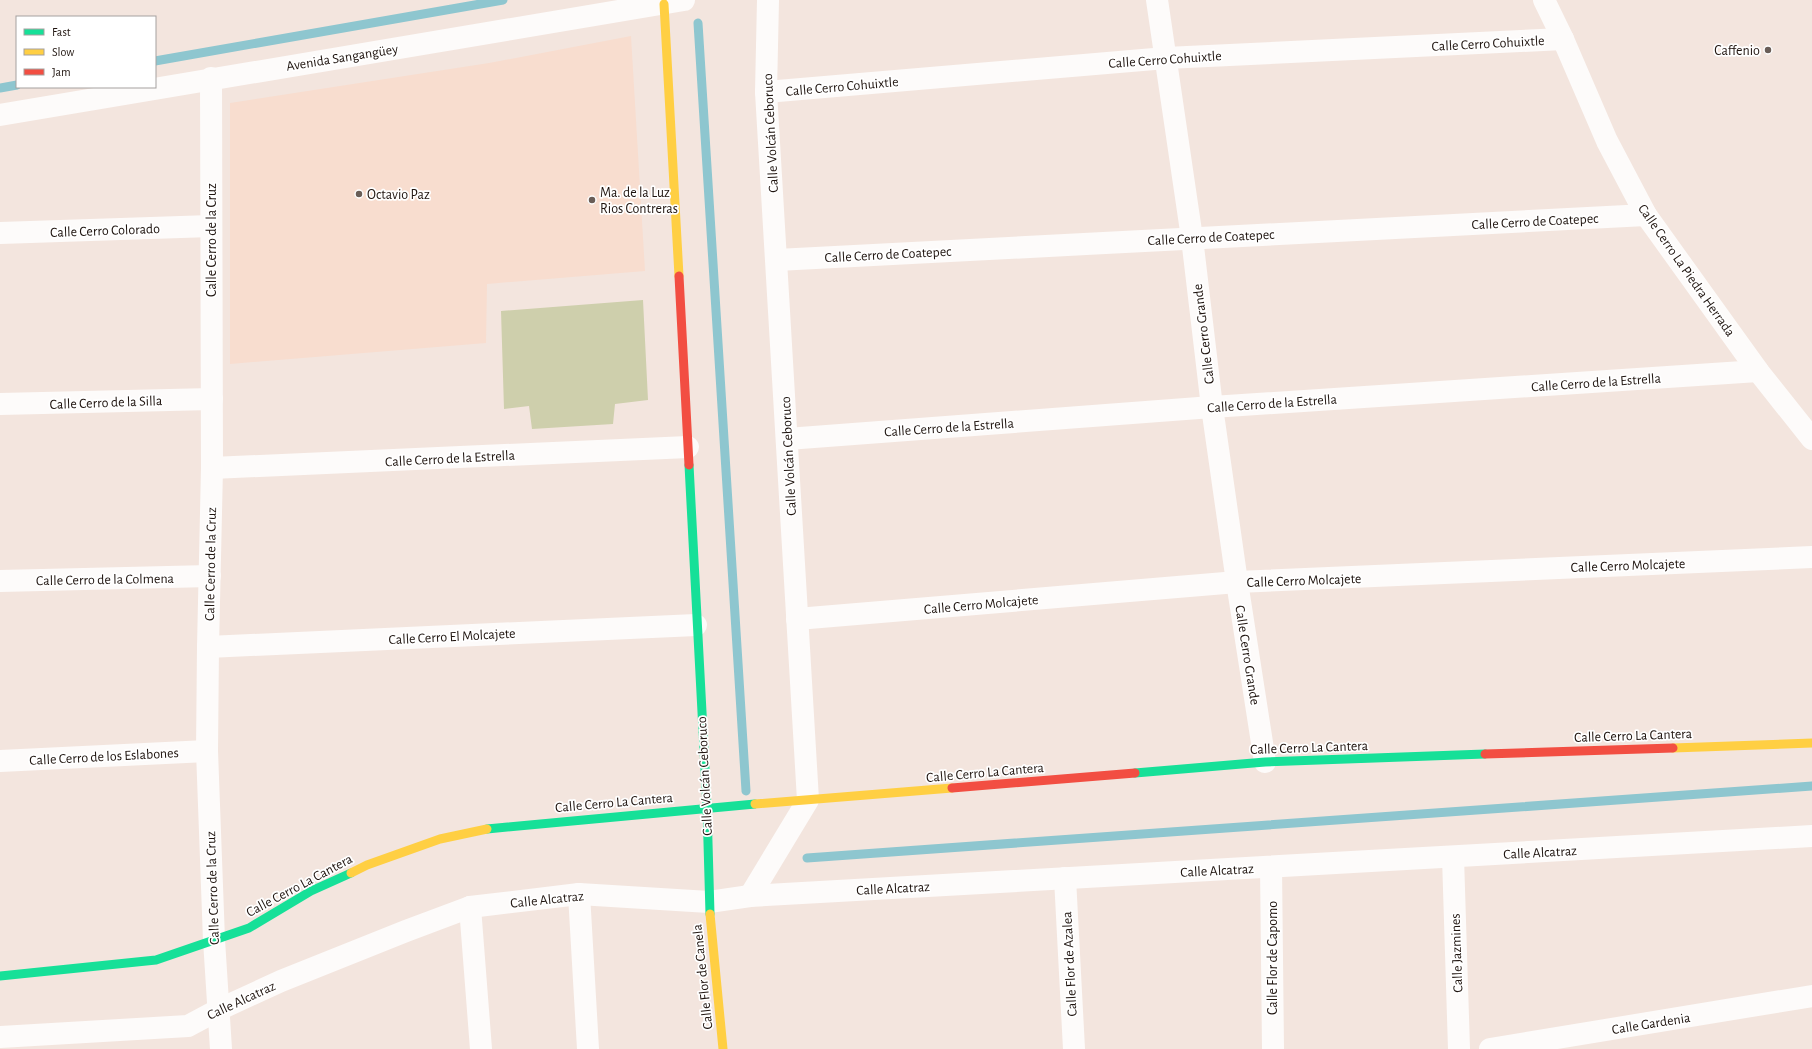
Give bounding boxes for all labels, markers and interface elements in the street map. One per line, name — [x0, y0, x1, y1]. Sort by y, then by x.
legend — [16, 16, 156, 88]
text: Fast — [52, 26, 71, 38]
street label: Calle Cerro Cohuixtle — [1431, 34, 1545, 54]
street label: Avenida Sangangüey — [285, 42, 399, 74]
place label: Caffenio — [1714, 44, 1760, 58]
marker: Caffenio — [1763, 45, 1773, 55]
text: Slow — [52, 46, 74, 58]
street label: Calle Cerro Cohuixtle — [1108, 49, 1222, 71]
text: Jam — [52, 66, 71, 78]
street label: Calle Volcán Ceboruco — [761, 73, 781, 193]
street label: Calle Cerro Cohuixtle — [785, 75, 899, 99]
street label: Calle Cerro de la Cruz — [205, 183, 219, 297]
place label: Ma. de la Luz Rios Contreras — [600, 186, 678, 216]
place label: Octavio Paz — [367, 188, 430, 202]
marker: Octavio Paz — [354, 189, 364, 199]
marker: Ma. de la Luz Rios Contreras — [587, 195, 597, 205]
street label: Calle Cerro La Piedra Herrada — [1635, 202, 1738, 340]
street label: Calle Cerro de Coatepec — [1471, 212, 1600, 232]
street label: Calle Cerro Colorado — [50, 222, 160, 240]
street label: Calle Cerro de Coatepec — [1147, 228, 1276, 248]
street label: Calle Cerro de Coatepec — [824, 245, 953, 265]
street label: Calle Cerro Grande — [1191, 283, 1217, 385]
street label: Calle Cerro de la Estrella — [1531, 371, 1662, 395]
street label: Calle Cerro de la Estrella — [1207, 392, 1338, 416]
street label: Calle Cerro de la Silla — [49, 394, 163, 412]
street label: Calle Volcán Ceboruco — [779, 396, 799, 516]
street label: Calle Cerro de la Estrella — [884, 416, 1015, 440]
street label: Calle Cerro de la Estrella — [385, 449, 516, 469]
street label: Calle Cerro de la Cruz — [203, 507, 219, 621]
street label: Calle Cerro Molcajete — [1570, 557, 1686, 575]
street label: Calle Cerro de la Colmena — [36, 572, 175, 588]
street label: Calle Cerro Molcajete — [1246, 572, 1362, 590]
street label: Calle Cerro Molcajete — [923, 593, 1039, 617]
street label: Calle Cerro Grande — [1232, 604, 1262, 706]
street label: Calle Cerro El Molcajete — [388, 627, 516, 647]
street label: Calle Volcán Ceboruco — [695, 716, 715, 836]
street label: Calle Cerro La Cantera — [1574, 727, 1693, 745]
street label: Calle Cerro La Cantera — [1250, 739, 1369, 757]
street label: Calle Cerro de los Eslabones — [29, 746, 179, 768]
street label: Calle Cerro La Cantera — [926, 761, 1045, 785]
street label: Calle Cerro La Cantera — [555, 791, 674, 815]
street label: Calle Cerro de la Cruz — [204, 831, 222, 945]
street label: Calle Alcatraz — [1503, 844, 1577, 862]
street label: Calle Cerro La Cantera — [244, 852, 355, 920]
street label: Calle Alcatraz — [1180, 862, 1254, 880]
street label: Calle Alcatraz — [856, 880, 930, 898]
street label: Calle Alcatraz — [510, 889, 585, 911]
street label: Calle Flor de Capomo — [1266, 901, 1280, 1015]
street label: Calle Flor de Azalea — [1060, 911, 1080, 1017]
street label: Calle Jazmines — [1449, 913, 1465, 993]
street label: Calle Flor de Canela — [690, 923, 715, 1030]
street label: Calle Alcatraz — [205, 979, 278, 1023]
street label: Calle Gardenia — [1611, 1011, 1692, 1037]

